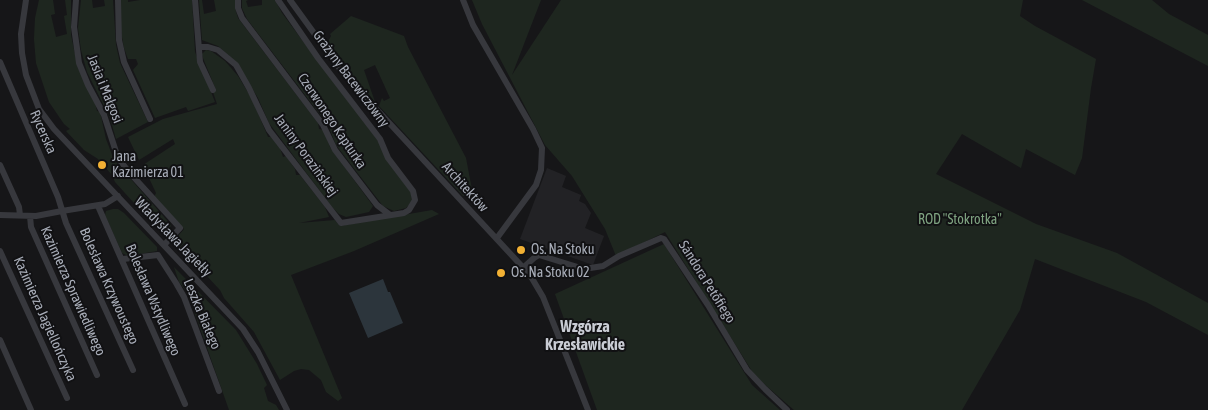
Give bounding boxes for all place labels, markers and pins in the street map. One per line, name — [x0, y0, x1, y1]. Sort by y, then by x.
place label: Jana Kazimierza 01 — [112, 149, 184, 182]
marker: Jana Kazimierza 01 — [96, 159, 108, 171]
place label: Os. Na Stoku — [531, 242, 594, 258]
marker: Os. Na Stoku — [515, 244, 527, 256]
place label: Os. Na Stoku 02 — [511, 265, 590, 281]
marker: Os. Na Stoku 02 — [495, 267, 507, 279]

